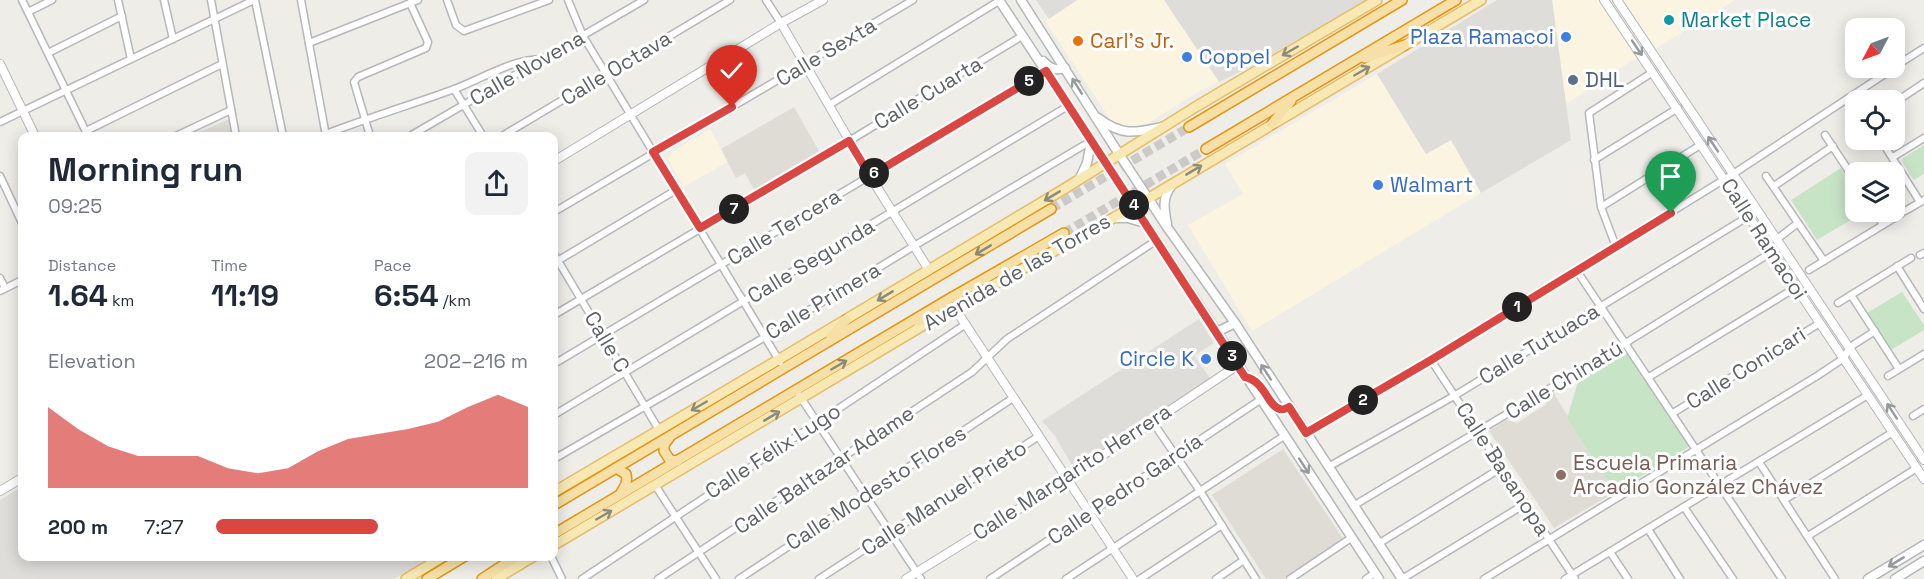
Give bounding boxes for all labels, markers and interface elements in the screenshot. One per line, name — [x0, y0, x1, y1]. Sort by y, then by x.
place label: Market Place — [1681, 6, 1812, 33]
street label: Calle Sexta — [771, 11, 881, 92]
marker: Market Place — [1662, 13, 1676, 27]
north arrow — [1845, 18, 1905, 78]
map controls — [1845, 18, 1905, 222]
place label: Plaza Ramacoi — [1410, 23, 1554, 50]
street label: Calle Novena — [464, 24, 589, 111]
street label: Calle Octava — [556, 24, 676, 111]
place label: Carl's Jr. — [1090, 27, 1174, 54]
marker: Plaza Ramacoi — [1559, 30, 1573, 44]
marker: Carl's Jr. — [1071, 34, 1085, 48]
one-way arrow — [1631, 40, 1643, 56]
place label: Coppel — [1199, 43, 1270, 70]
pin — [706, 45, 757, 107]
one-way arrow — [1282, 45, 1299, 57]
street label: Calle Cuarta — [869, 50, 987, 135]
marker: Coppel — [1180, 50, 1194, 64]
icon: check — [715, 54, 748, 87]
one-way arrow — [1353, 65, 1370, 77]
pin: 5 — [1014, 66, 1044, 96]
place label: DHL — [1585, 66, 1624, 93]
text: 5 — [1024, 70, 1034, 91]
marker: DHL — [1566, 73, 1580, 87]
one-way arrow — [1070, 78, 1083, 95]
button: locate — [1845, 90, 1905, 150]
one-way arrow — [1707, 136, 1719, 153]
text: Morning run — [48, 149, 243, 191]
pin — [1645, 151, 1696, 213]
button: share — [465, 152, 528, 215]
pin: 6 — [859, 158, 889, 188]
icon: arrive — [1654, 160, 1687, 193]
text: 6 — [869, 162, 879, 183]
button: layers — [1845, 162, 1905, 222]
one-way arrow — [1185, 164, 1202, 176]
place label: Walmart — [1390, 171, 1473, 198]
street label: Calle Ramacoi — [1715, 173, 1814, 305]
marker: Walmart — [1371, 178, 1385, 192]
street label: Calle Tercera — [722, 182, 846, 271]
one-way arrow — [1044, 190, 1061, 202]
pin: 4 — [1119, 190, 1149, 220]
text: 09:25 — [48, 193, 102, 219]
pin: 7 — [719, 194, 749, 224]
text: 4 — [1129, 194, 1139, 215]
text: 7 — [730, 198, 738, 219]
street label: Avenida de las Torres — [918, 207, 1115, 336]
street label: Calle Segunda — [742, 212, 879, 309]
one-way arrow — [975, 244, 992, 256]
text: Distance — [48, 255, 116, 276]
text: Time — [211, 255, 247, 276]
text: Pace — [374, 255, 411, 276]
street label: Calle Primera — [760, 256, 885, 345]
text: 1.64 — [48, 276, 108, 315]
text: 11:19 — [211, 276, 279, 315]
text: 6:54 — [374, 276, 439, 315]
text: km — [108, 290, 134, 311]
text: /km — [439, 290, 471, 311]
one-way arrow — [877, 291, 894, 303]
pin: 1 — [1502, 292, 1532, 322]
text: 1 — [1513, 296, 1521, 317]
street label: Calle Tutuaca — [1474, 297, 1604, 390]
street label: Calle C — [579, 306, 636, 377]
street label: Calle Conicari — [1681, 320, 1810, 415]
street label: Calle Chinatú — [1500, 334, 1627, 425]
pin: 3 — [1217, 341, 1247, 371]
place label: Circle K — [1119, 345, 1194, 372]
text: 3 — [1227, 345, 1237, 366]
text: Elevation — [48, 348, 136, 374]
text: 202–216 m — [424, 348, 528, 374]
marker: Circle K — [1199, 352, 1213, 366]
one-way arrow — [830, 358, 847, 370]
one-way arrow — [1260, 364, 1272, 381]
pin: 2 — [1348, 385, 1378, 415]
text: 2 — [1358, 389, 1368, 410]
street label: Calle Félix Lugo — [700, 397, 846, 504]
street label: Calle Margarito Herrera — [967, 397, 1176, 546]
street label: Calle Basanopa — [1450, 397, 1557, 541]
street label: Calle Baltazar Adame — [728, 399, 919, 540]
one-way arrow — [691, 401, 708, 413]
one-way arrow — [1886, 403, 1898, 420]
one-way arrow — [763, 410, 780, 422]
street label: Calle Modesto Flores — [780, 419, 971, 556]
street label: Calle Pedro García — [1042, 427, 1207, 550]
street label: Calle Manuel Prieto — [856, 434, 1032, 561]
place label: Escuela Primaria Arcadio González Chávez — [1573, 449, 1823, 500]
one-way arrow — [1298, 457, 1310, 474]
marker: Escuela Primaria Arcadio González Chávez — [1554, 468, 1568, 482]
one-way arrow — [595, 509, 612, 521]
text: 200 m — [48, 514, 108, 540]
text: 7:27 — [144, 514, 184, 540]
one-way arrow — [1888, 557, 1905, 569]

